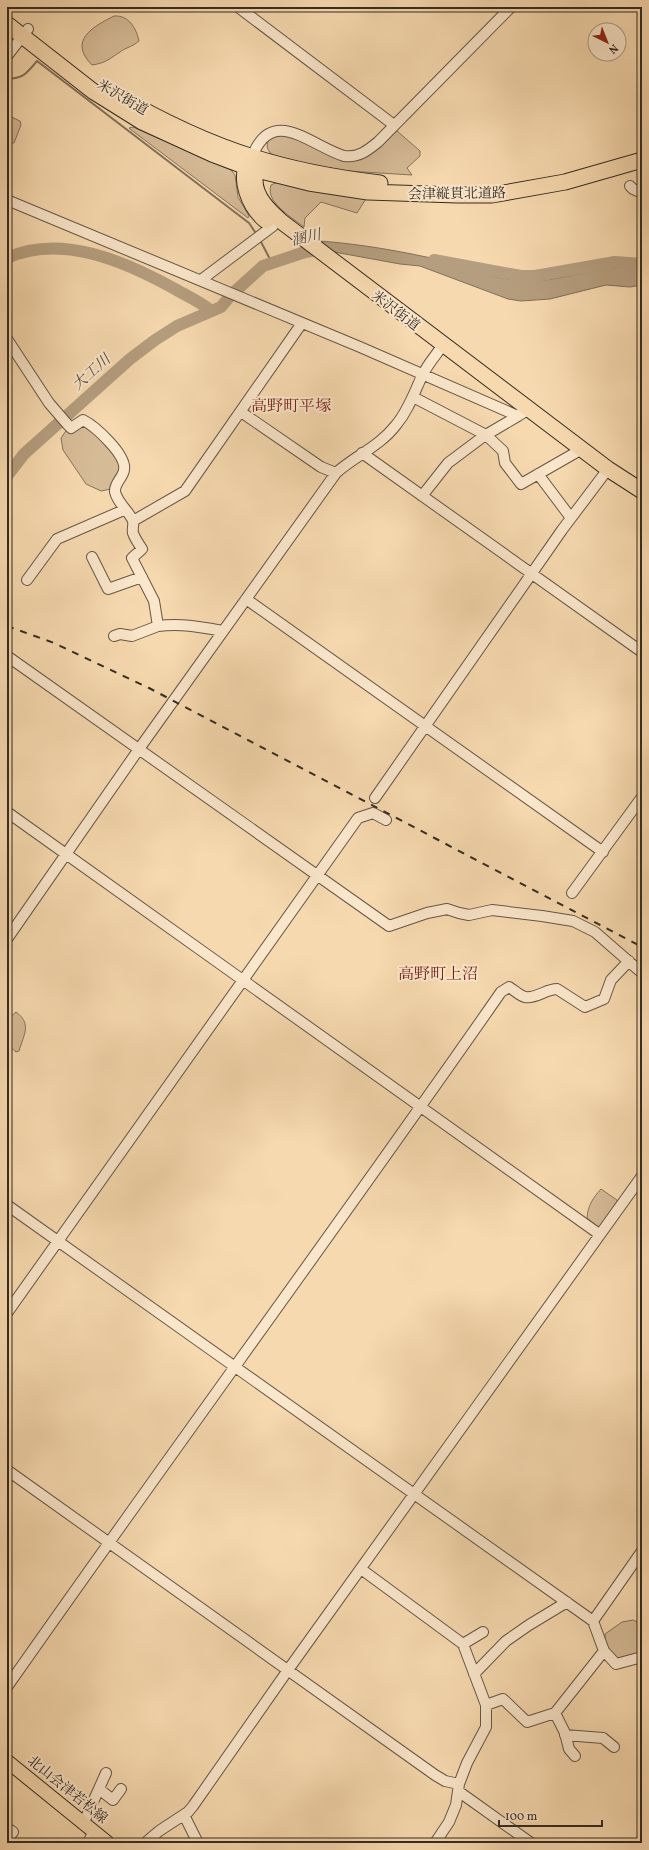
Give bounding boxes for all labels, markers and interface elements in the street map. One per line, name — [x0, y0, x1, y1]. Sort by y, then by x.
north arrow — [587, 22, 627, 62]
text: N — [605, 40, 621, 56]
street label: 米沢街道 — [93, 76, 151, 121]
street label: 会津縦貫北道路 — [408, 184, 506, 205]
water label: 溷川 — [289, 225, 325, 252]
street label: 米沢街道 — [367, 287, 423, 336]
water label: 大工川 — [68, 349, 117, 396]
district label: 高野町平塚 — [251, 396, 331, 418]
district label: 高野町上沼 — [398, 964, 478, 986]
street label: 北山会津若松線 — [23, 1752, 111, 1828]
scale bar — [499, 1802, 602, 1828]
text: 100 m — [505, 1809, 538, 1825]

